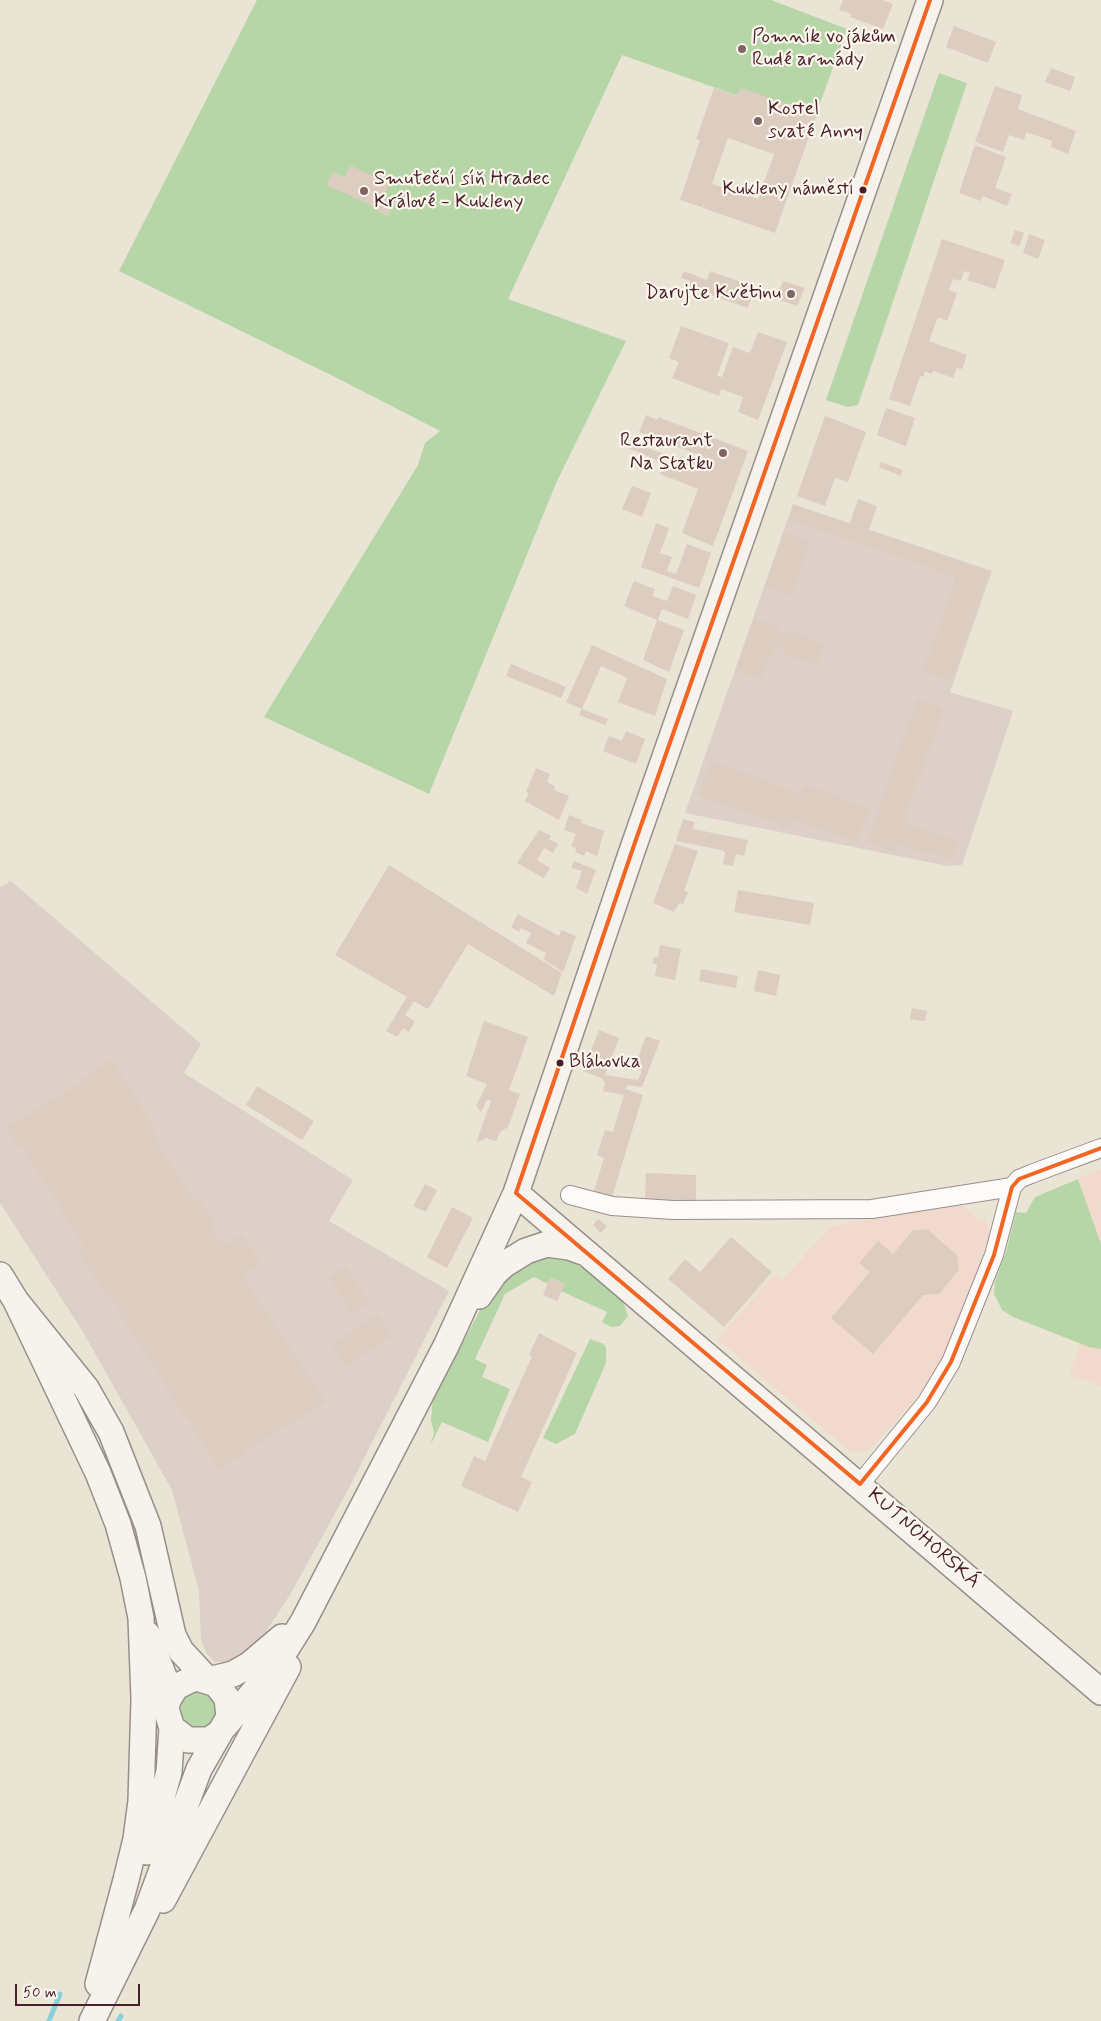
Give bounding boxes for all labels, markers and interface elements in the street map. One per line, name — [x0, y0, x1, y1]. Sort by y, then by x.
place label: Pomník vojákům Rudé armády — [752, 26, 896, 73]
marker: Pomník vojákům Rudé armády — [736, 43, 748, 55]
place label: Kostel svaté Anny — [768, 98, 863, 145]
marker: Kostel svaté Anny — [752, 115, 764, 127]
place label: Smuteční síň Hradec Králové - Kukleny — [374, 168, 550, 215]
place label: Kukleny náměstí — [723, 179, 854, 201]
marker: Smuteční síň Hradec Králové - Kukleny — [358, 185, 370, 197]
marker: Kukleny náměstí — [858, 185, 868, 195]
place label: Darujte Květinu — [645, 282, 781, 306]
marker: Darujte Květinu — [785, 288, 797, 300]
place label: Restaurant Na Statku — [620, 430, 713, 477]
marker: Restaurant Na Statku — [717, 447, 729, 459]
place label: Bláhovka — [569, 1052, 641, 1074]
marker: Bláhovka — [555, 1058, 565, 1068]
street label: KUTNOHORSKÁ — [862, 1484, 984, 1594]
scale bar — [18, 1974, 142, 2006]
text: 50 m — [23, 1983, 57, 2003]

